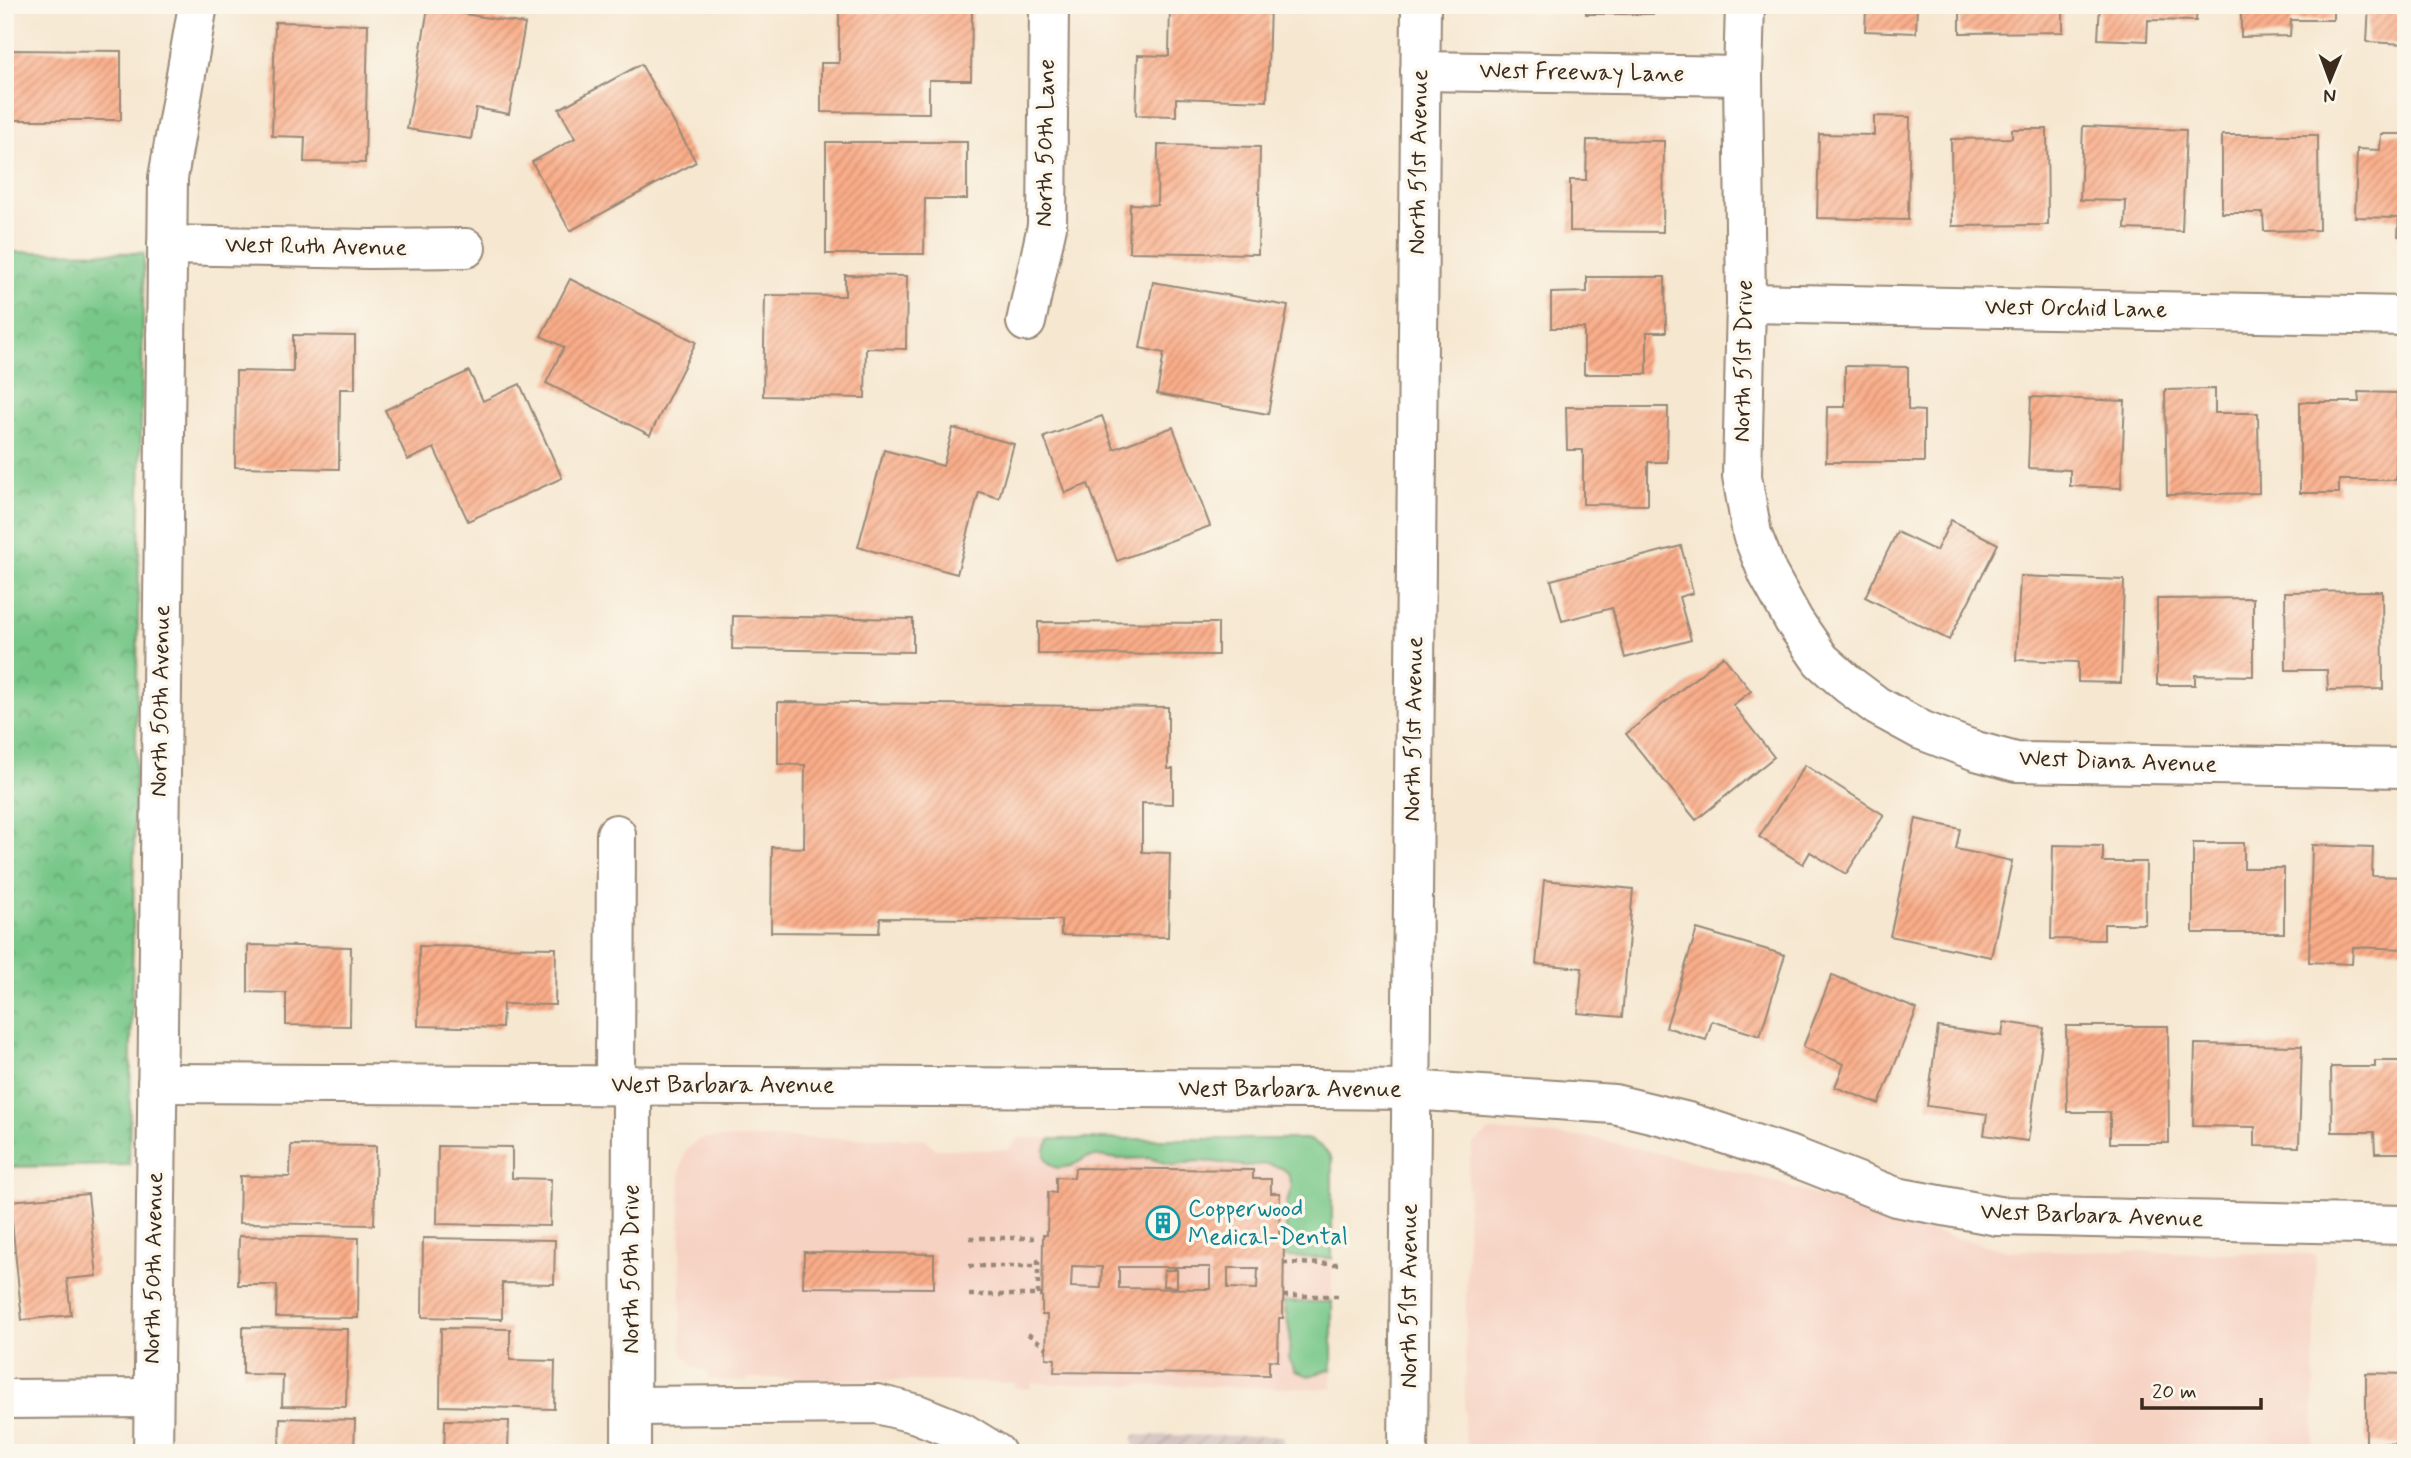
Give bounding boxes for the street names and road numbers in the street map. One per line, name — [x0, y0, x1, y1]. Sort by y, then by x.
street label: West Freeway Lane — [1479, 56, 1685, 90]
street label: North 50th Lane — [1029, 59, 1063, 227]
street label: North 51st Avenue — [1402, 69, 1436, 255]
street label: West Ruth Avenue — [225, 230, 408, 264]
street label: North 51st Drive — [1727, 279, 1761, 443]
street label: West Orchid Lane — [1984, 292, 2168, 326]
street label: North 50th Avenue — [144, 604, 178, 797]
street label: North 51st Avenue — [1397, 636, 1431, 822]
street label: West Diana Avenue — [2018, 743, 2218, 781]
street label: West Barbara Avenue — [611, 1070, 835, 1101]
street label: West Barbara Avenue — [1178, 1074, 1402, 1105]
street label: North 50th Avenue — [137, 1171, 171, 1364]
street label: North 50th Drive — [616, 1184, 647, 1354]
street label: West Barbara Avenue — [1980, 1197, 2204, 1235]
street label: North 51st Avenue — [1394, 1203, 1425, 1389]

